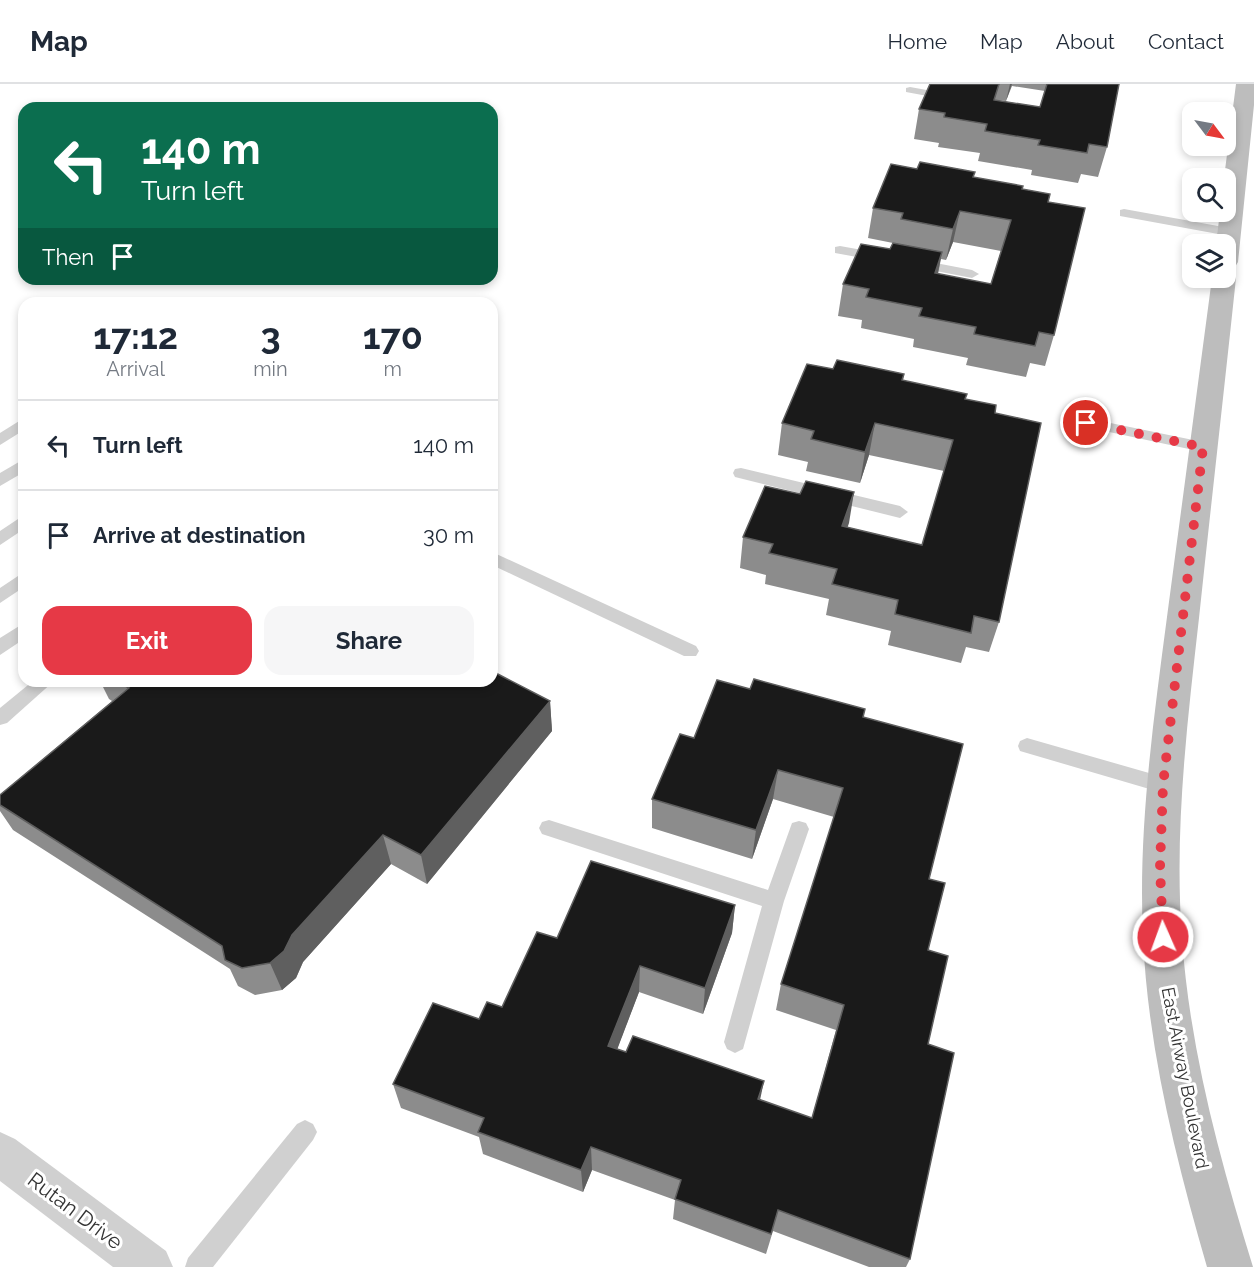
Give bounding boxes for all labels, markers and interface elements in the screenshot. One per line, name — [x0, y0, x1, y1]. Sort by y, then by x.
text: Map — [30, 25, 88, 58]
text: Home — [888, 29, 947, 54]
text: Map — [980, 29, 1023, 54]
text: About — [1056, 29, 1115, 54]
text: Contact — [1148, 29, 1224, 54]
north arrow — [1182, 102, 1236, 156]
map controls — [1182, 102, 1236, 288]
text: 140 m — [141, 125, 261, 174]
icon: left — [42, 126, 120, 204]
button: search — [1182, 168, 1236, 222]
text: Turn left — [141, 175, 244, 206]
button: layers — [1182, 234, 1236, 288]
icon: arrive — [106, 240, 139, 273]
text: Then — [42, 244, 94, 270]
text: 17:12 — [93, 315, 178, 357]
text: 3 — [260, 315, 280, 357]
text: 170 — [363, 315, 423, 357]
text: Arrival — [106, 357, 165, 381]
text: min — [253, 357, 288, 381]
text: m — [384, 357, 402, 381]
pin — [1060, 397, 1111, 448]
icon: arrive — [1069, 406, 1102, 439]
icon: left — [42, 429, 75, 462]
text: Turn left — [93, 432, 183, 458]
text: 140 m — [413, 432, 474, 458]
icon: arrive — [42, 519, 75, 552]
text: Arrive at destination — [93, 522, 306, 548]
text: 30 m — [423, 522, 474, 548]
button: Exit — [42, 606, 252, 675]
button: Share — [264, 606, 474, 675]
position arrow — [1131, 905, 1195, 969]
street label: East Airway Boulevard — [1158, 985, 1213, 1171]
street label: Rutan Drive — [23, 1167, 128, 1254]

